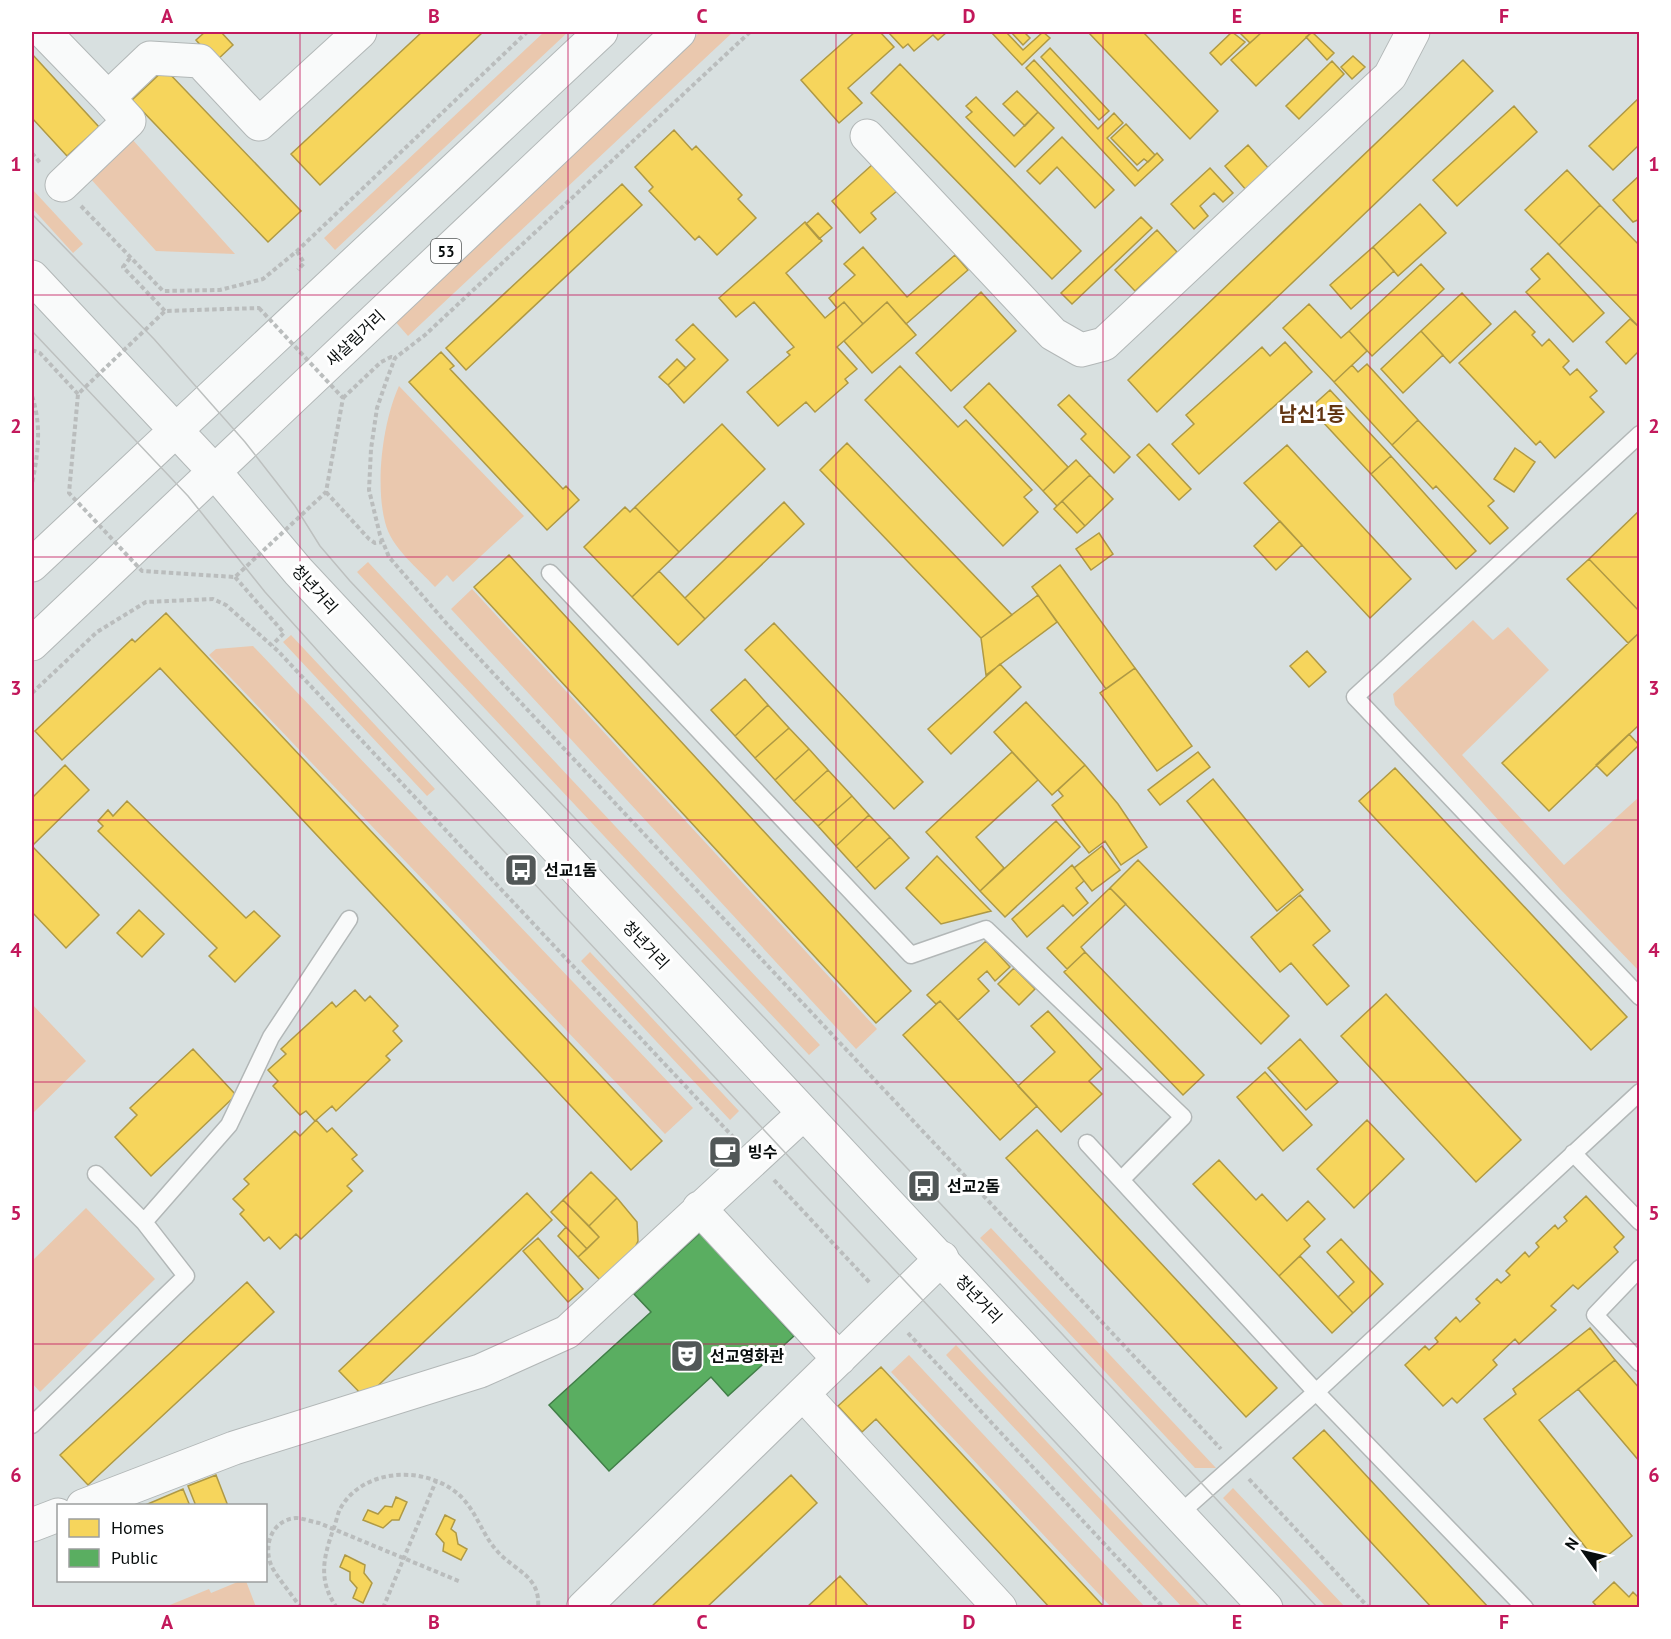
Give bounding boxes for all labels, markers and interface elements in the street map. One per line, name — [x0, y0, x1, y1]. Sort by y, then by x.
text: A — [161, 3, 174, 29]
text: B — [428, 3, 440, 29]
text: C — [696, 3, 708, 29]
text: D — [963, 3, 976, 29]
text: E — [1232, 3, 1242, 29]
text: F — [1499, 3, 1509, 29]
text: 1 — [10, 151, 22, 177]
text: 1 — [1648, 151, 1660, 177]
road number: 53 — [431, 239, 461, 263]
street label: 새살림거리 — [321, 306, 389, 370]
district label: 남신1동 — [1279, 401, 1345, 427]
text: 2 — [10, 413, 22, 439]
text: 2 — [1648, 413, 1660, 439]
street label: 청년거리 — [288, 560, 342, 618]
text: 3 — [10, 675, 22, 701]
text: 3 — [1648, 675, 1660, 701]
bus stop icon: 선교1돔 — [503, 852, 539, 888]
place label: 선교1돔 — [544, 860, 597, 880]
street label: 청년거리 — [619, 917, 673, 973]
text: 4 — [10, 937, 22, 963]
text: 4 — [1648, 937, 1660, 963]
cafe icon: 빙수 — [707, 1134, 743, 1170]
place label: 빙수 — [748, 1142, 778, 1162]
bus stop icon: 선교2돔 — [906, 1168, 942, 1204]
place label: 선교2돔 — [947, 1176, 1000, 1196]
text: 5 — [10, 1200, 22, 1226]
text: 5 — [1648, 1200, 1660, 1226]
street label: 청년거리 — [952, 1271, 1006, 1327]
theatre icon: 선교영화관 — [669, 1338, 705, 1374]
place label: 선교영화관 — [710, 1346, 784, 1366]
text: 6 — [10, 1462, 22, 1488]
text: 6 — [1648, 1462, 1660, 1488]
legend — [57, 1504, 267, 1582]
text: Homes — [111, 1516, 164, 1539]
north arrow — [1554, 1522, 1614, 1582]
text: N — [1560, 1534, 1583, 1554]
text: Public — [111, 1546, 158, 1569]
text: A — [161, 1609, 174, 1635]
text: B — [428, 1609, 440, 1635]
text: C — [696, 1609, 708, 1635]
text: D — [963, 1609, 976, 1635]
text: E — [1232, 1609, 1242, 1635]
text: F — [1499, 1609, 1509, 1635]

